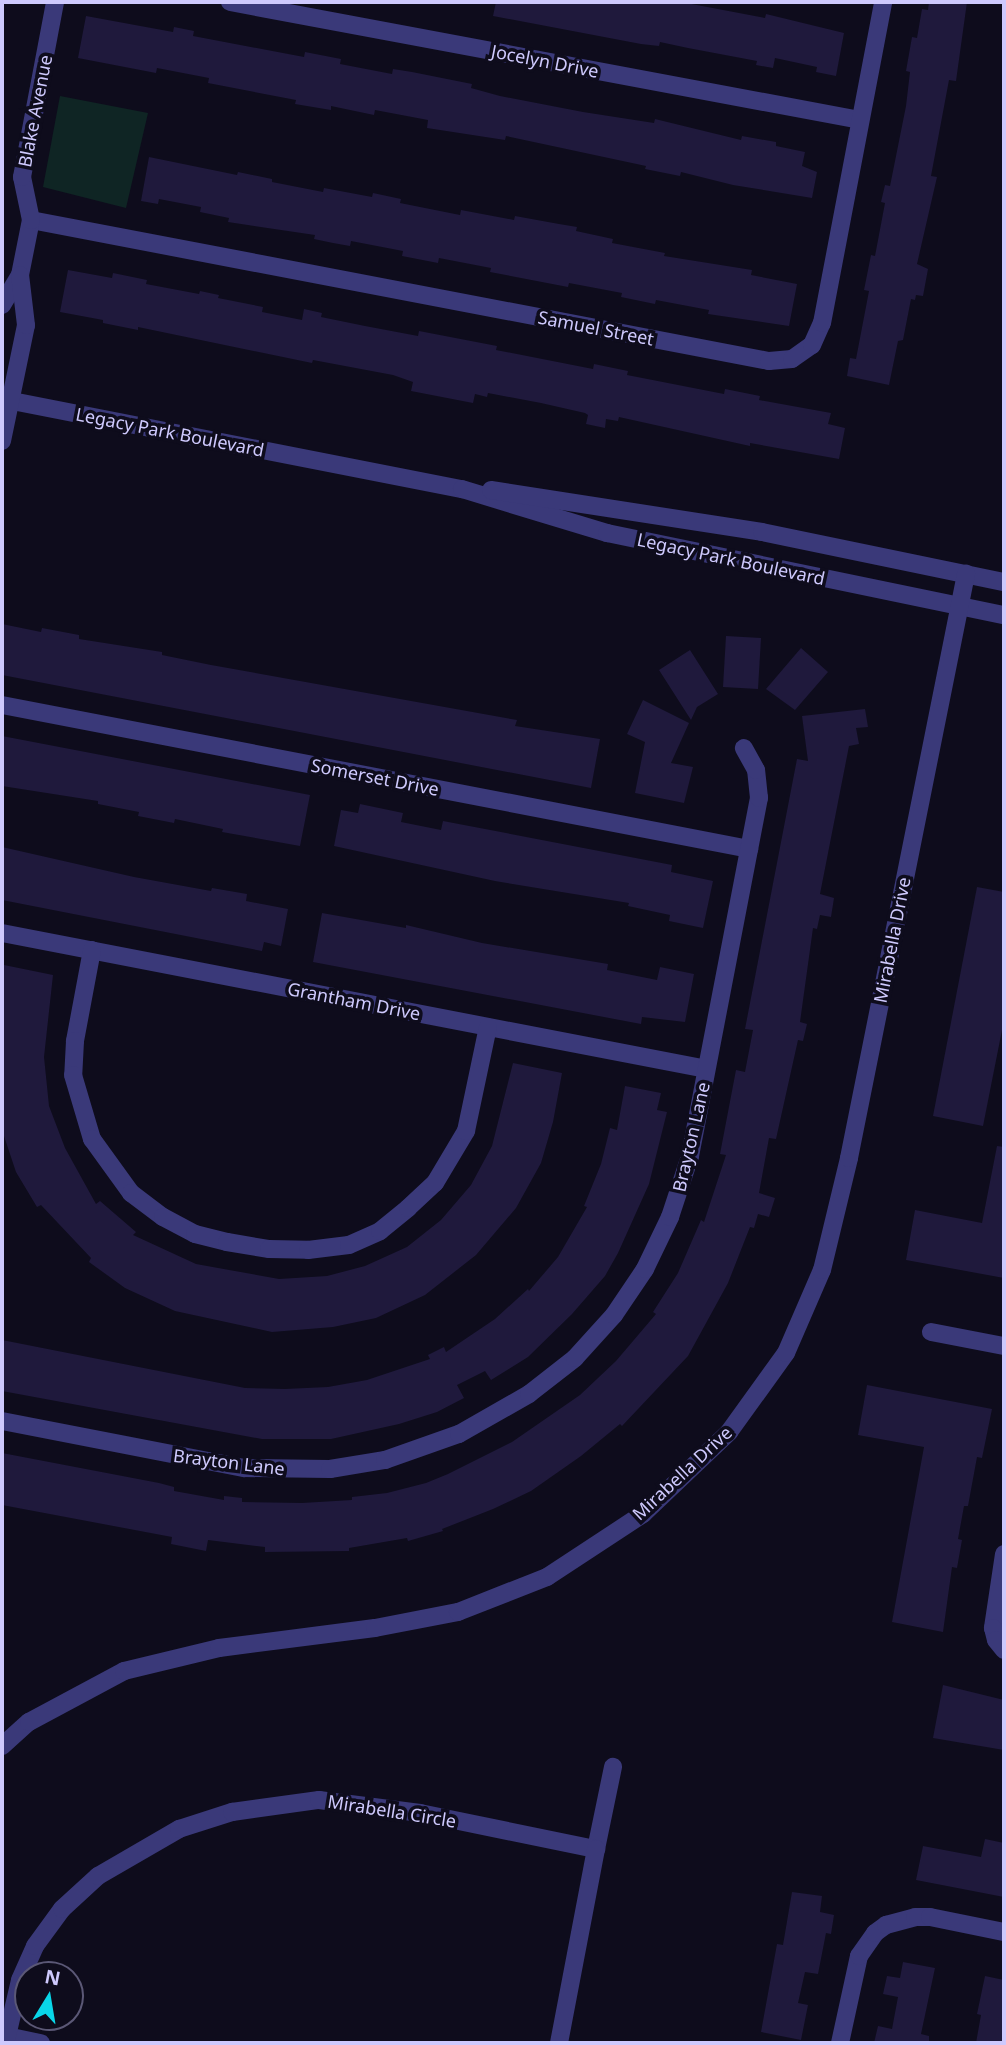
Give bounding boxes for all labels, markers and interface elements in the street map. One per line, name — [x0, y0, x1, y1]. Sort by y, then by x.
street label: Jocelyn Drive — [490, 40, 600, 82]
street label: Blake Avenue — [14, 53, 56, 169]
street label: Samuel Street — [536, 306, 656, 350]
street label: Legacy Park Boulevard — [74, 403, 266, 461]
street label: Legacy Park Boulevard — [635, 529, 827, 589]
street label: Somerset Drive — [309, 754, 441, 800]
street label: Mirabella Drive — [869, 875, 915, 1005]
street label: Grantham Drive — [286, 978, 422, 1024]
street label: Brayton Lane — [668, 1080, 714, 1194]
street label: Mirabella Drive — [628, 1421, 736, 1525]
street label: Brayton Lane — [172, 1444, 286, 1480]
street label: Mirabella Circle — [326, 1790, 458, 1832]
north arrow — [14, 1961, 84, 2031]
text: N — [43, 1963, 63, 1992]

